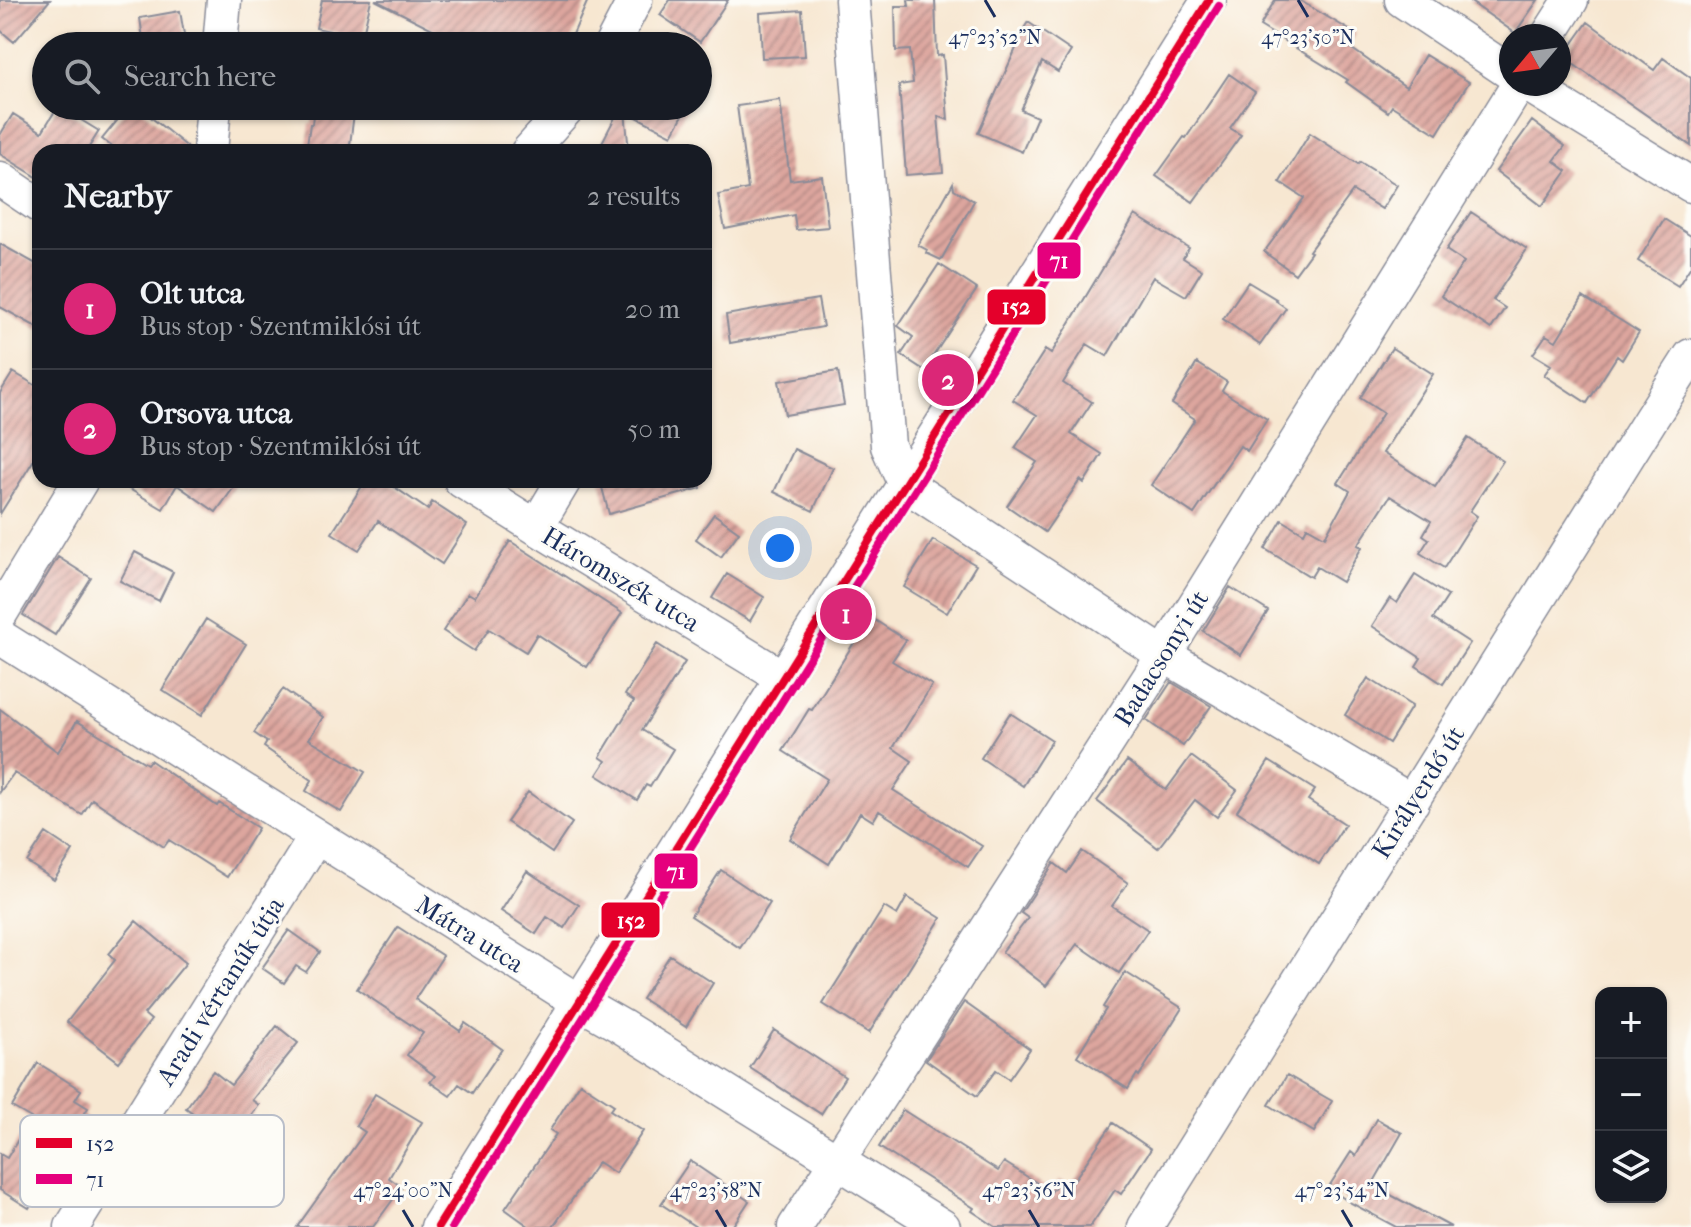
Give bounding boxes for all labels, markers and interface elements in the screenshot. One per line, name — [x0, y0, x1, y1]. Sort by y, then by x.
north arrow — [1499, 24, 1571, 96]
text: 47°23'52"N — [949, 26, 1041, 49]
text: 47°23'50"N — [1261, 26, 1355, 49]
search box — [32, 32, 712, 120]
icon: search — [60, 54, 104, 98]
text: Search here — [124, 59, 276, 94]
text: Nearby — [64, 176, 171, 216]
text: 2 results — [587, 181, 680, 212]
line badge: 71 — [1036, 241, 1082, 280]
text: 71 — [1049, 248, 1068, 274]
text: Olt utca — [140, 276, 244, 311]
line badge: 152 — [986, 288, 1047, 326]
text: 1 — [85, 294, 95, 325]
text: 20 m — [625, 294, 680, 325]
text: 152 — [1002, 294, 1030, 320]
text: Bus stop · Szentmiklósi út — [140, 311, 421, 342]
pin: 2 — [922, 350, 974, 410]
text: Orsova utca — [140, 396, 292, 431]
text: 2 — [83, 414, 97, 445]
text: 50 m — [627, 414, 680, 445]
text: Bus stop · Szentmiklósi út — [140, 431, 421, 462]
street label: Háromszék utca — [536, 520, 706, 639]
your location — [760, 528, 800, 568]
pin: 1 — [820, 584, 872, 644]
street label: Badacsonyi út — [1107, 584, 1216, 732]
street label: Királyerdő út — [1366, 720, 1472, 864]
line badge: 71 — [653, 852, 699, 890]
text: 71 — [666, 859, 685, 885]
street label: Mátra utca — [410, 889, 530, 980]
street label: Aradi vértanúk útja — [149, 891, 291, 1092]
line badge: 152 — [600, 901, 661, 939]
text: 152 — [617, 908, 645, 934]
map controls — [1595, 987, 1667, 1203]
button: + — [1595, 987, 1667, 1059]
button: − — [1595, 1059, 1667, 1131]
legend — [20, 1115, 284, 1207]
text: 152 — [86, 1131, 115, 1157]
button: layers — [1595, 1131, 1667, 1203]
text: 71 — [86, 1167, 104, 1193]
text: 47°24'00"N — [353, 1179, 453, 1202]
text: 47°23'58"N — [670, 1179, 762, 1202]
text: 47°23'56"N — [982, 1179, 1076, 1202]
text: 47°23'54"N — [1295, 1179, 1389, 1202]

